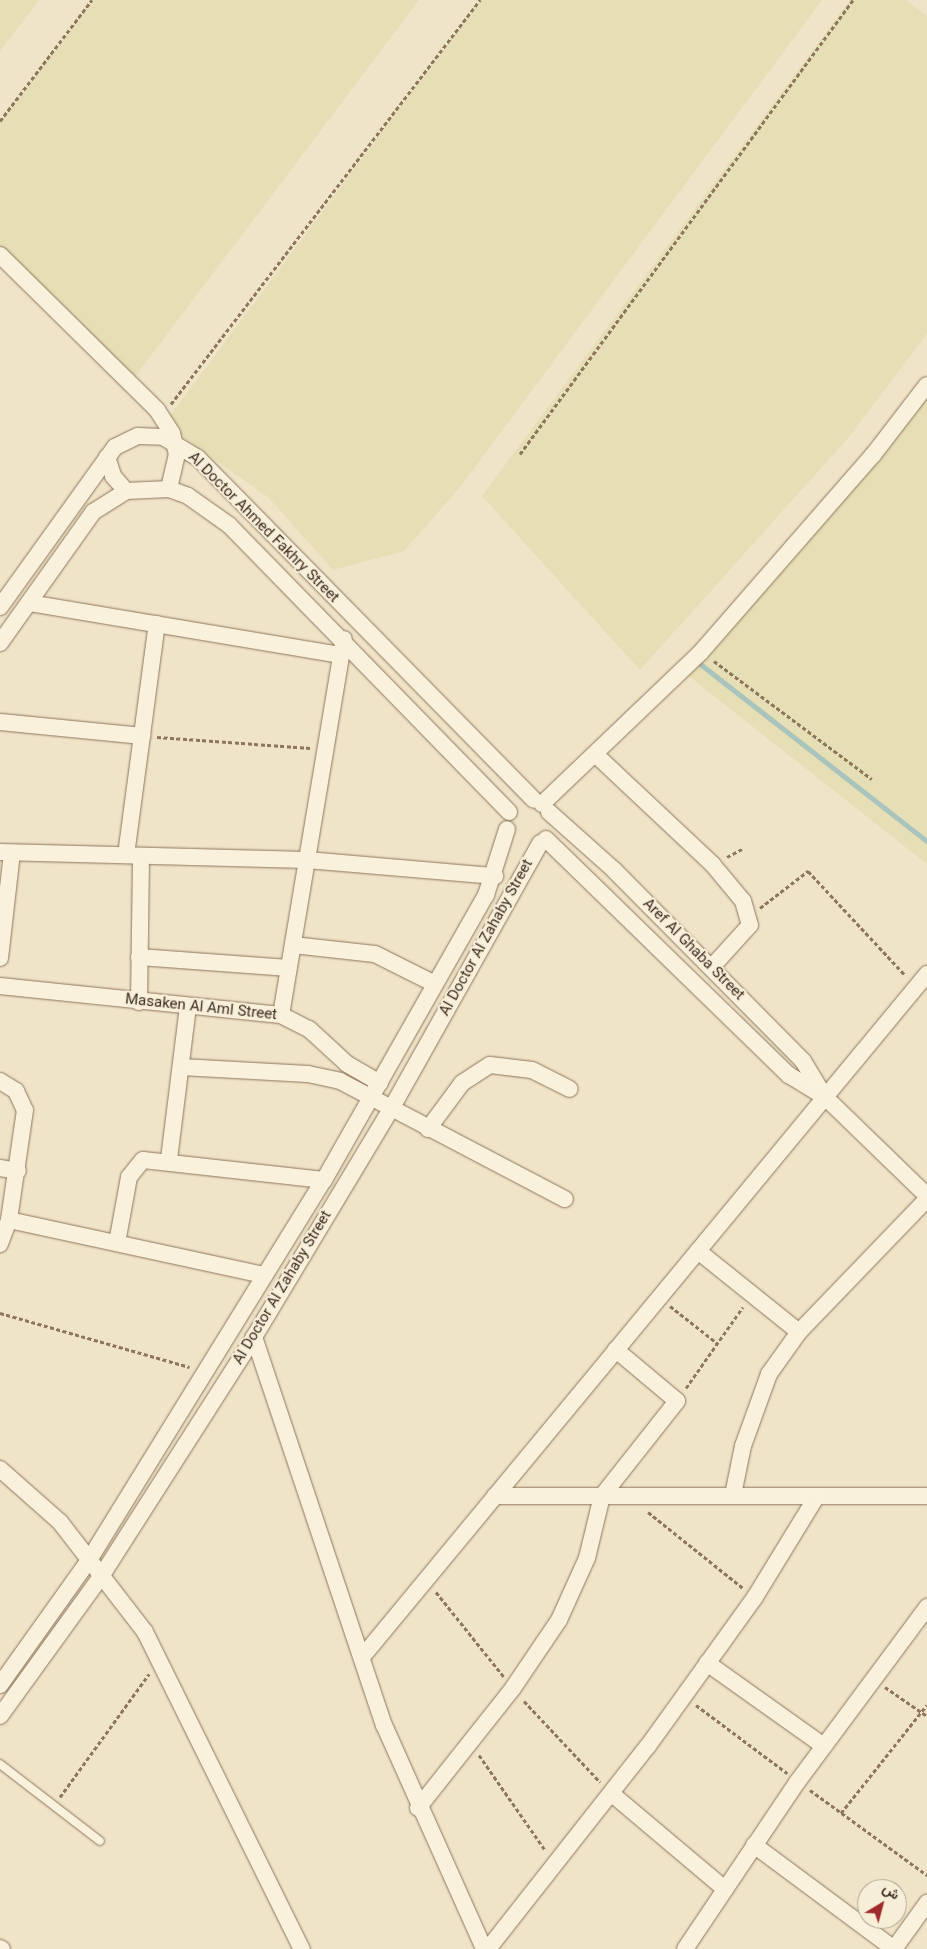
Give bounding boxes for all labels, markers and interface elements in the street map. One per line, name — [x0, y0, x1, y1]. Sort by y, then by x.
street label: Al Doctor Ahmed Fakhry Street — [184, 449, 342, 607]
street label: Al Doctor Al Zahaby Street — [436, 857, 538, 1019]
street label: Aref Al Ghaba Street — [638, 895, 748, 1005]
street label: Masaken Al Aml Street — [124, 991, 278, 1025]
street label: Al Doctor Al Zahaby Street — [230, 1208, 336, 1368]
north arrow — [857, 1879, 907, 1929]
text: ش — [877, 1879, 904, 1907]

